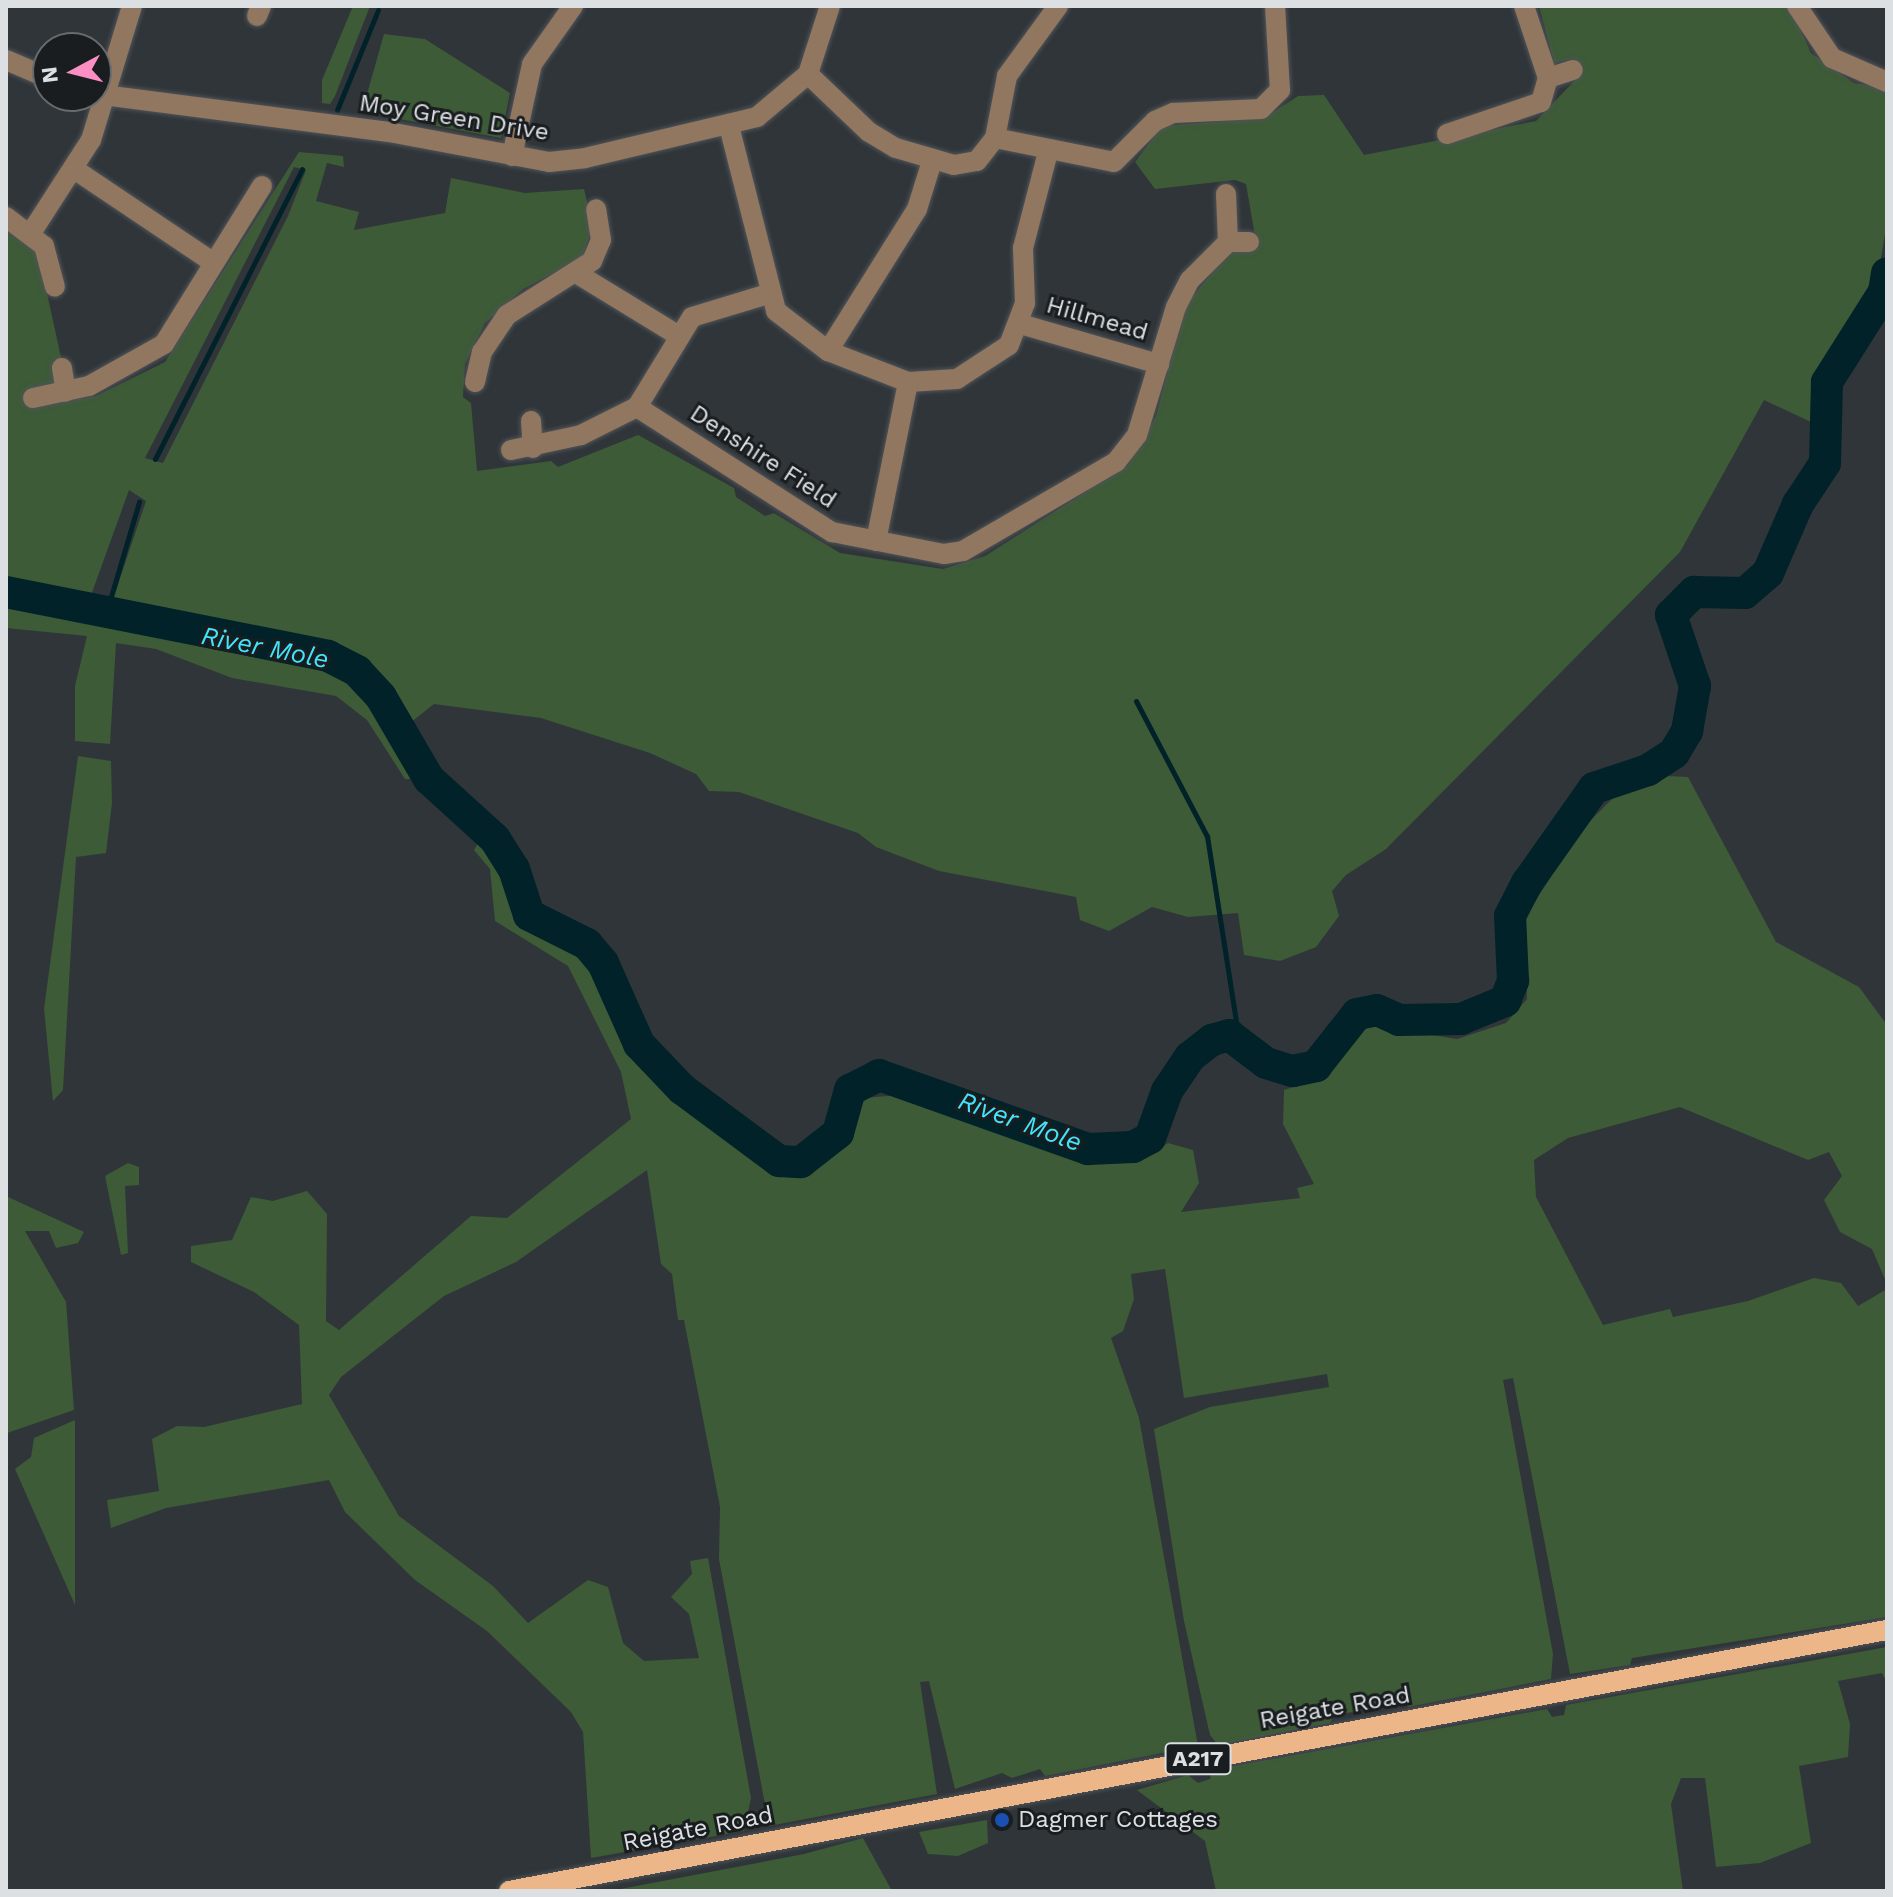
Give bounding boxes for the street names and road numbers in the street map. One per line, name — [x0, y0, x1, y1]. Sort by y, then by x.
street label: Moy Green Drive — [357, 89, 551, 147]
street label: Hillmead — [1043, 291, 1151, 347]
street label: Denshire Field — [684, 399, 842, 515]
street label: Reigate Road — [1257, 1681, 1413, 1735]
road number: A217 — [1164, 1741, 1232, 1777]
street label: Reigate Road — [620, 1800, 776, 1858]

